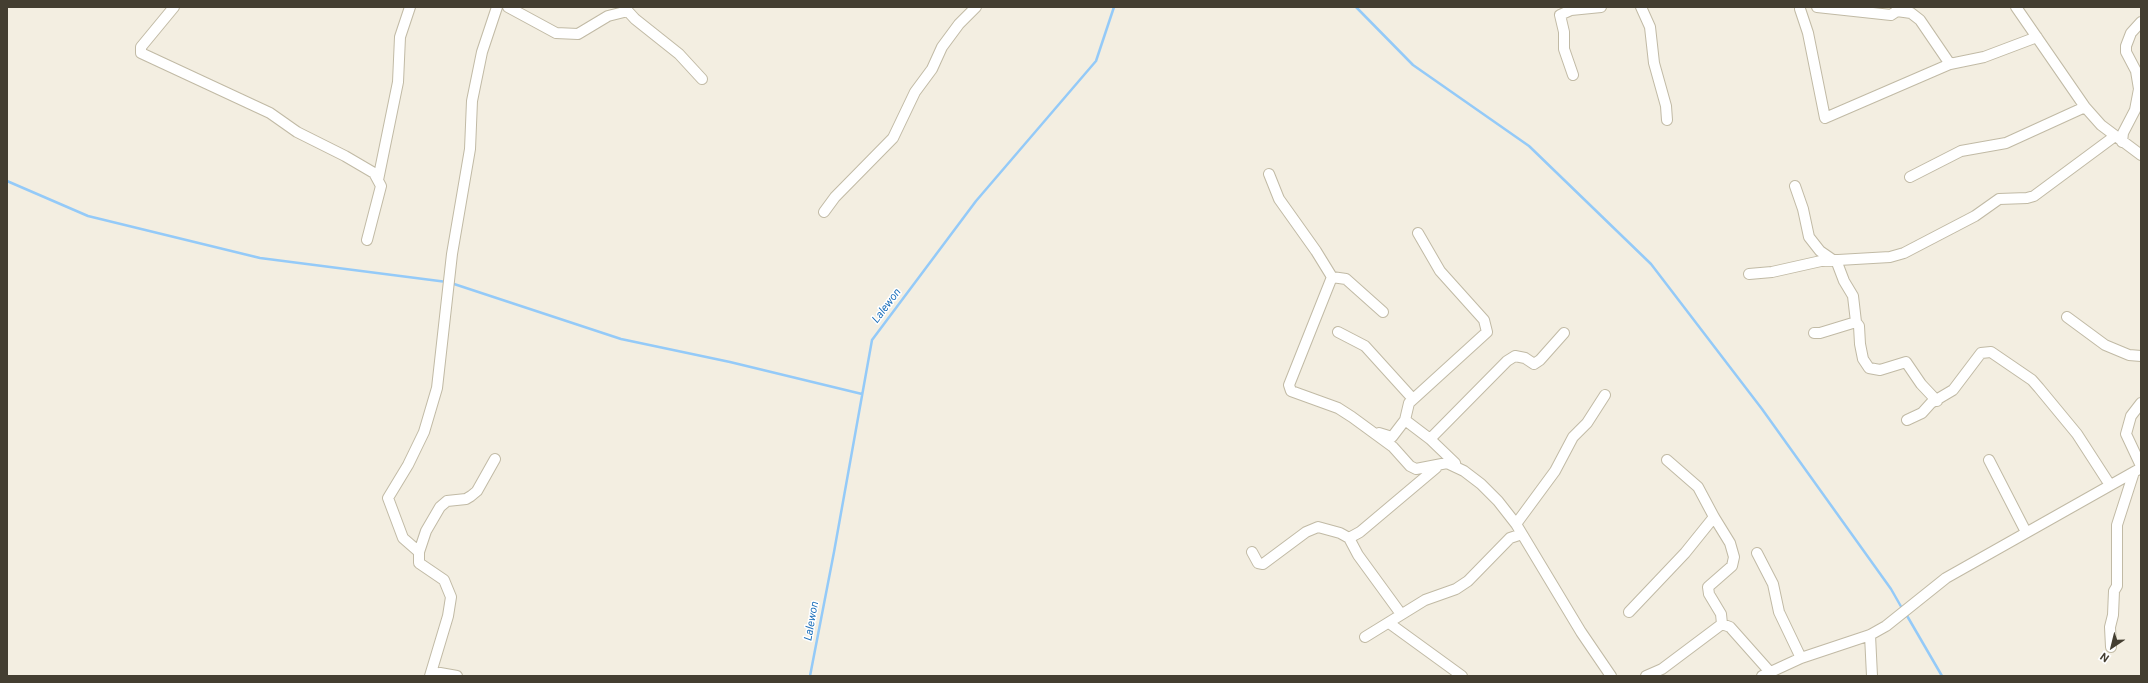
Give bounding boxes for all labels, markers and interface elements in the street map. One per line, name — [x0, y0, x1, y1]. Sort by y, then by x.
water label: Lalewon — [870, 286, 904, 326]
water label: Lalewon — [802, 600, 822, 642]
north arrow — [2092, 627, 2132, 667]
text: N — [2098, 650, 2112, 665]

